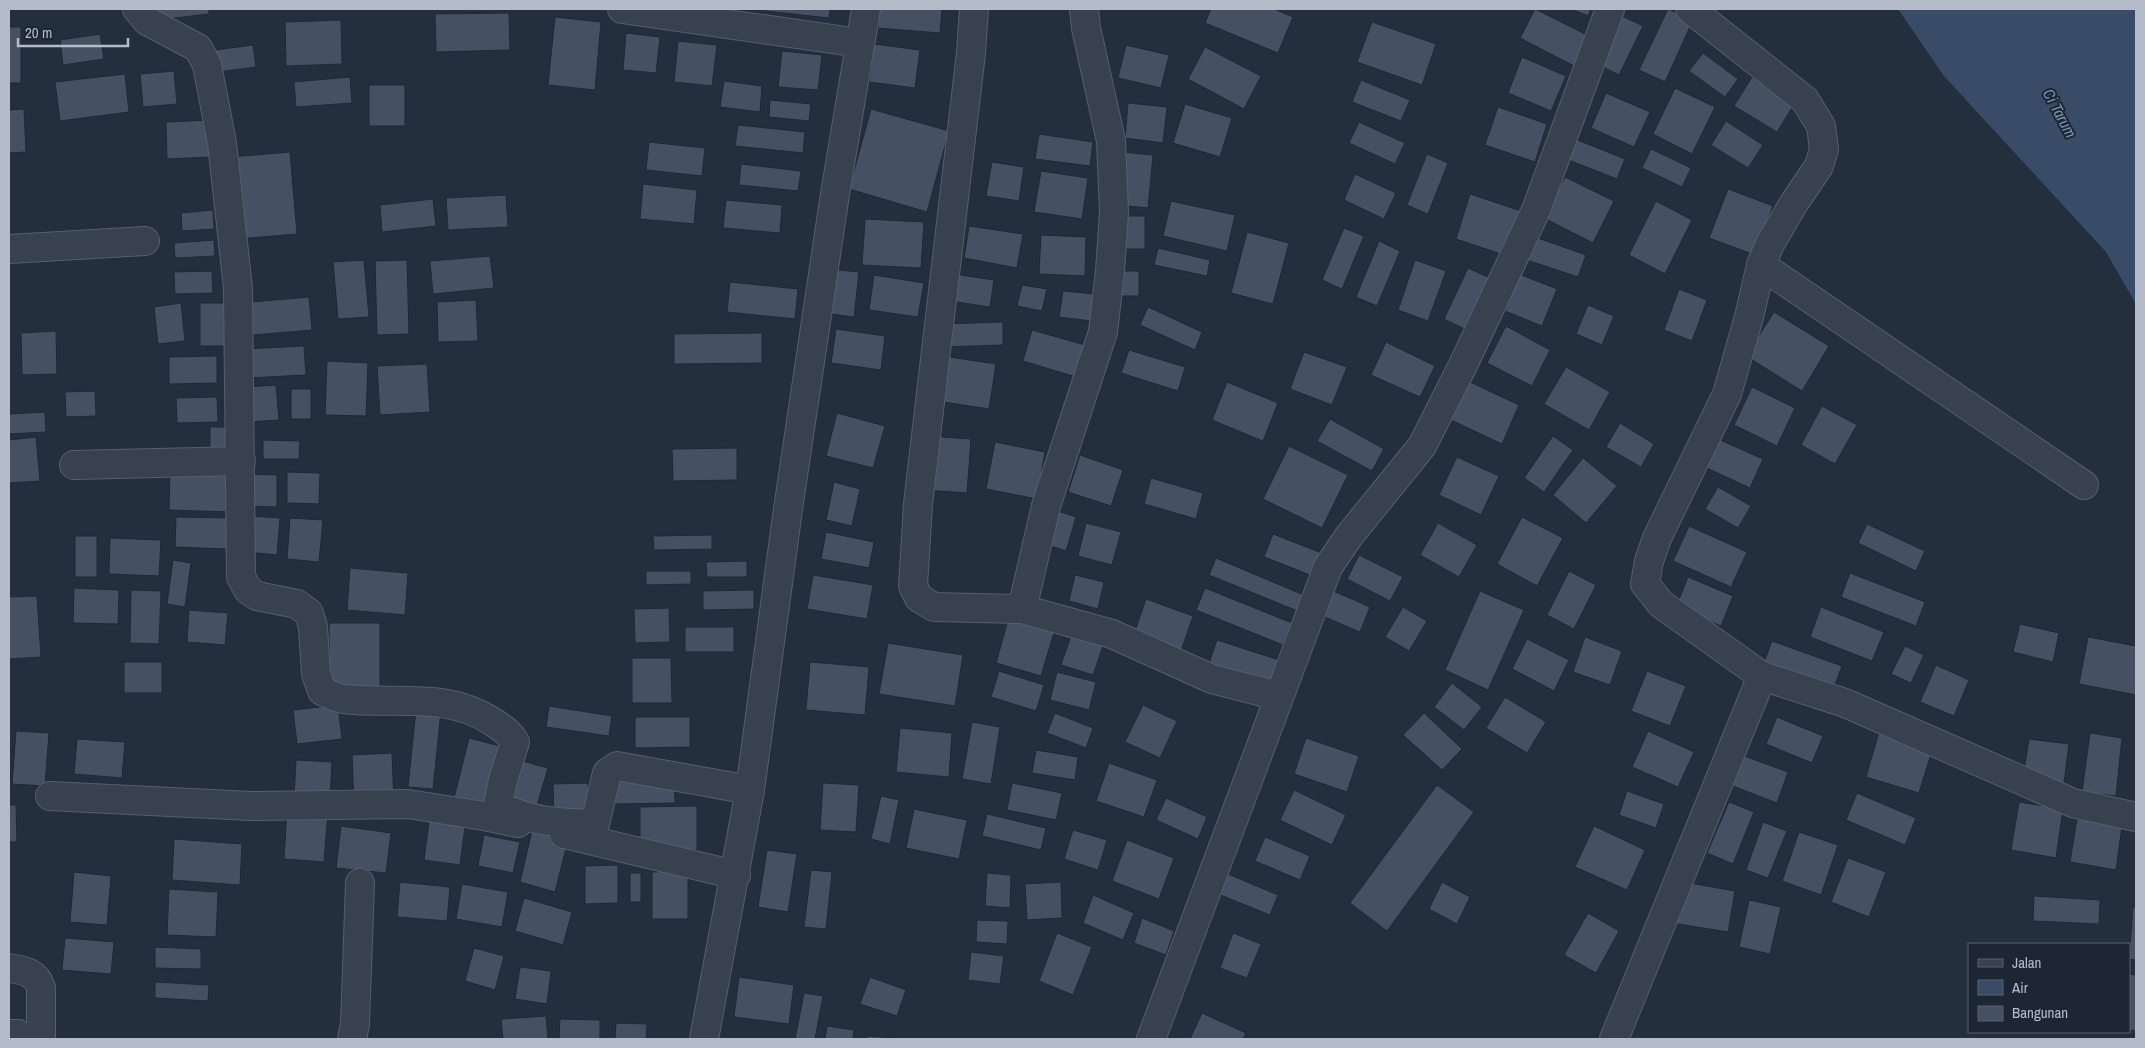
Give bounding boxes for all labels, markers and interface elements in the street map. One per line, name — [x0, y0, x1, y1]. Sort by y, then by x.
scale bar — [18, 15, 128, 47]
text: 20 m — [25, 22, 52, 43]
water label: Ci Tarum — [2038, 85, 2082, 141]
legend — [1968, 943, 2130, 1033]
text: Jalan — [2012, 952, 2041, 973]
text: Air — [2011, 977, 2028, 998]
text: Bangunan — [2012, 1002, 2068, 1023]

